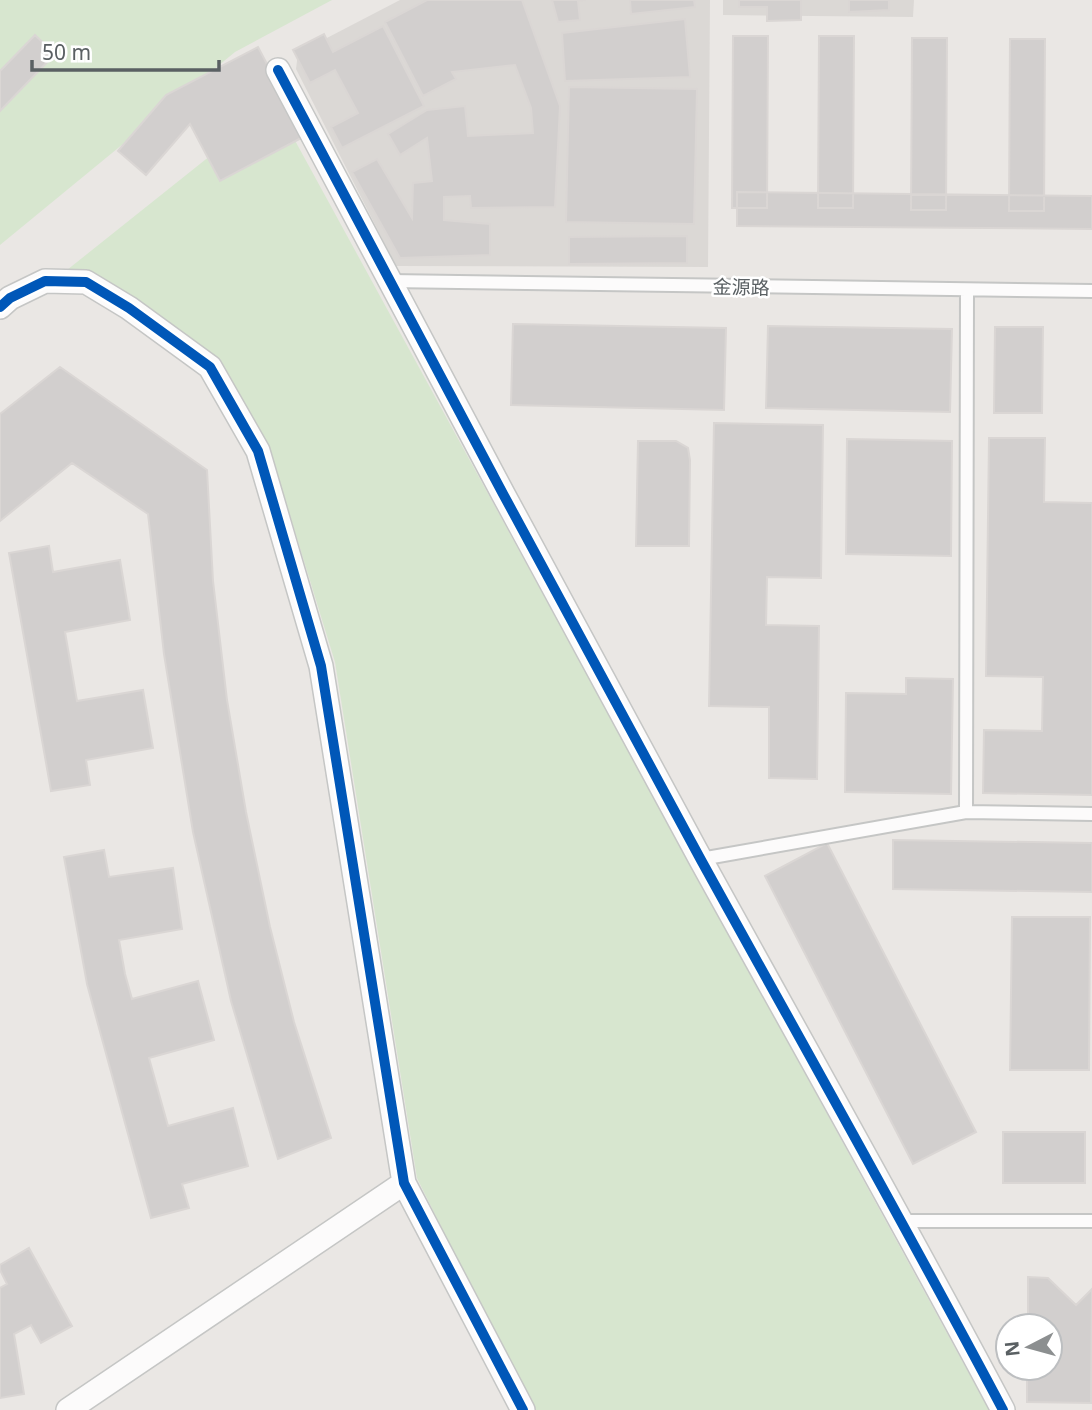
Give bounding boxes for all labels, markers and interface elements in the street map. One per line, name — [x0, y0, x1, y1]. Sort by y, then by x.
scale bar — [32, 28, 219, 72]
text: 50 m — [42, 38, 91, 66]
street label: 金源路 — [712, 274, 770, 300]
north arrow — [994, 1312, 1064, 1382]
text: N — [998, 1340, 1026, 1358]

